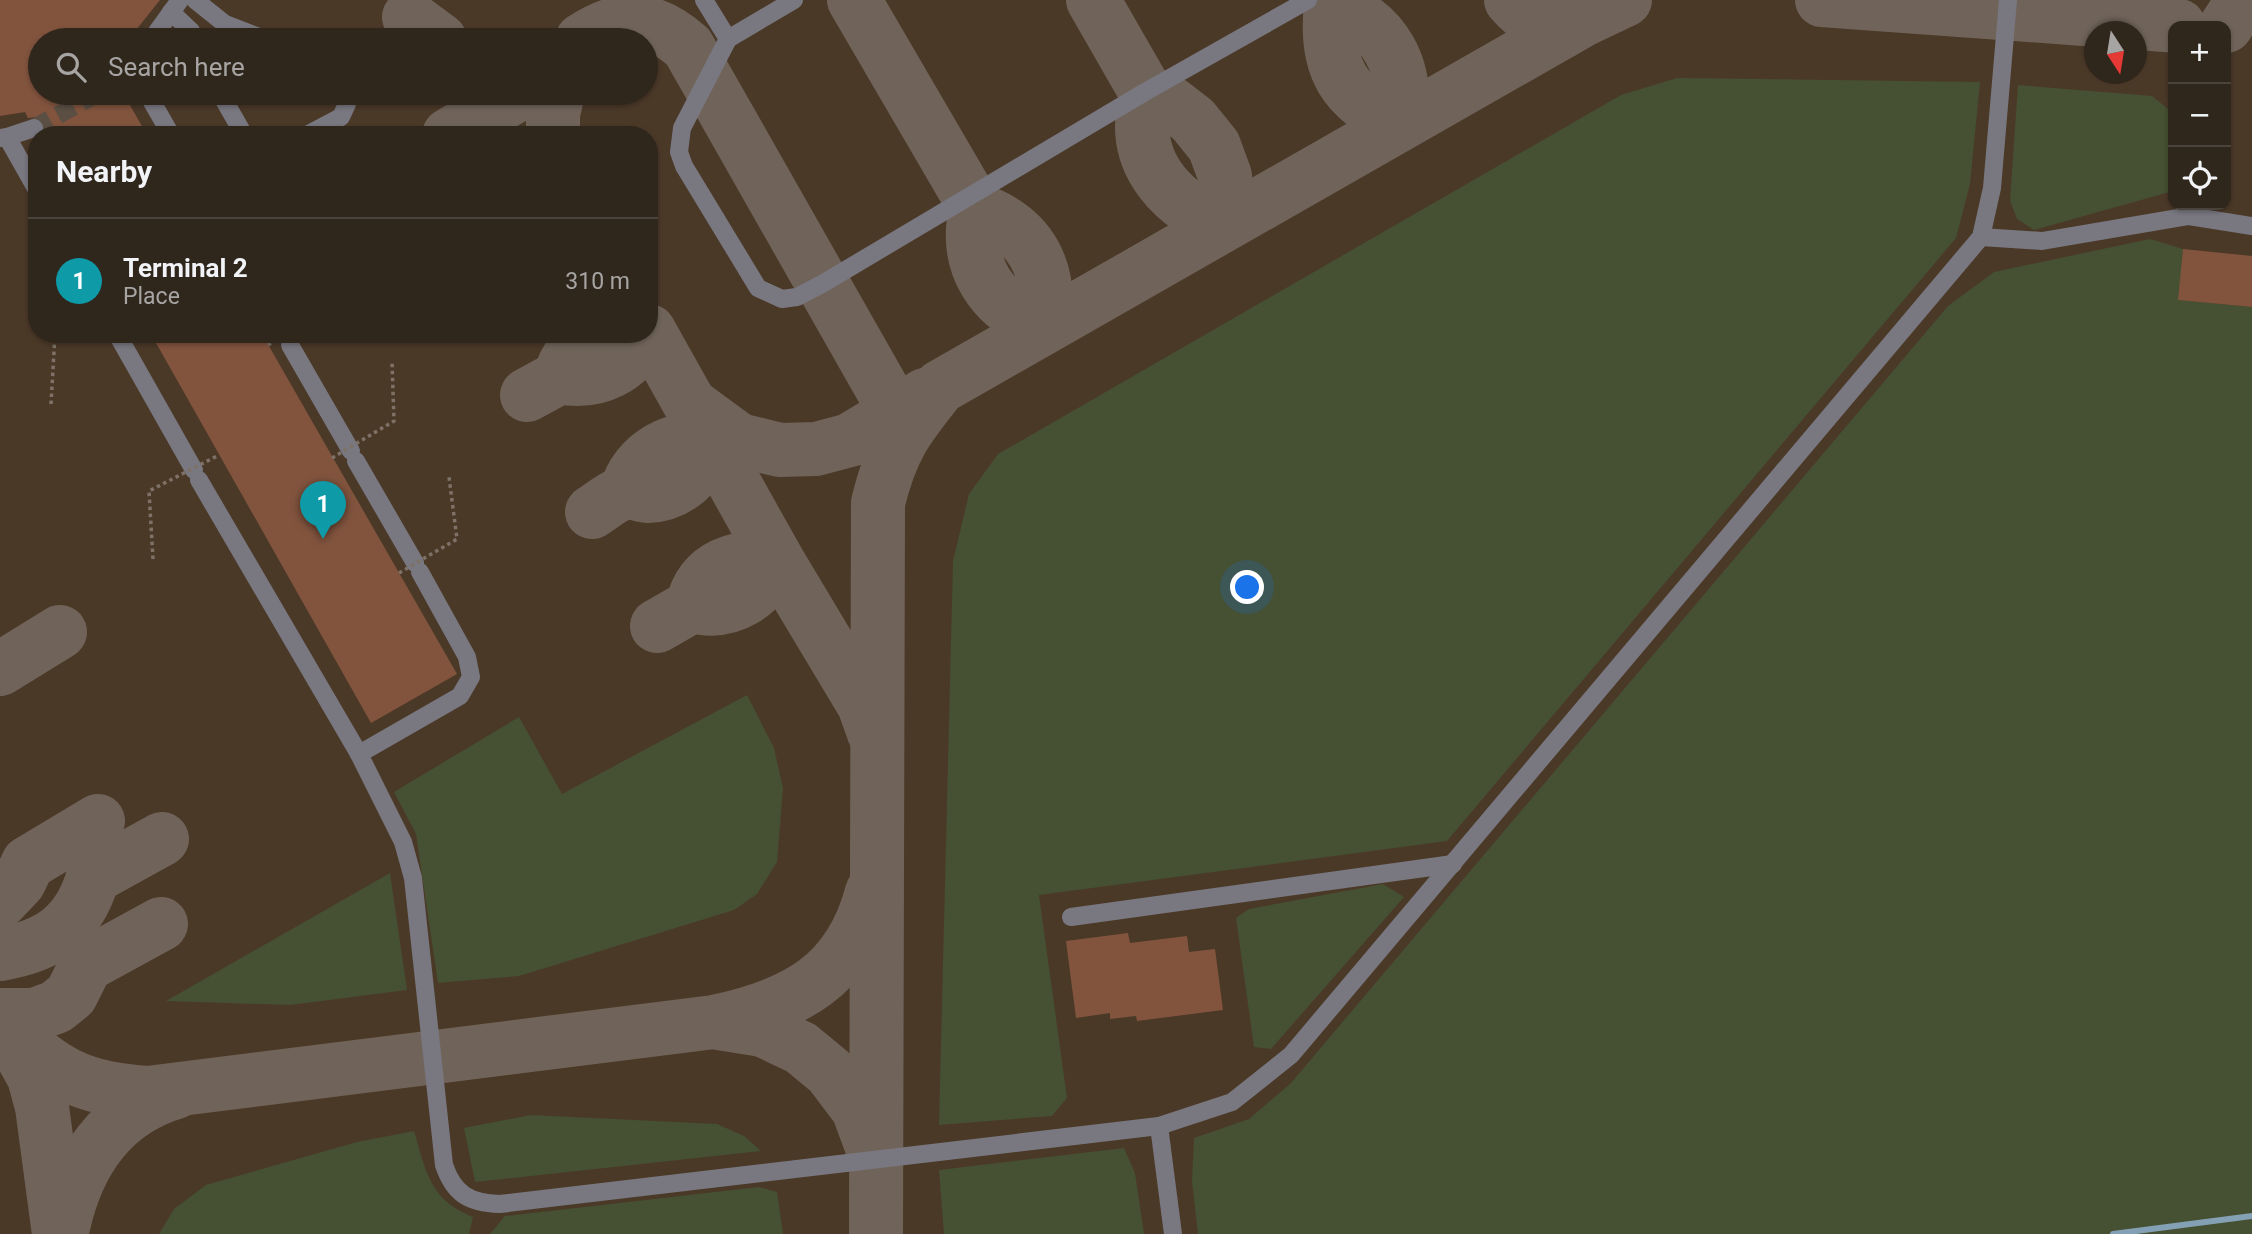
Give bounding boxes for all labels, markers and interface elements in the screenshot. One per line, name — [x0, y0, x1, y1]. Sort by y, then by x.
north arrow — [2084, 21, 2147, 84]
map controls — [2168, 21, 2231, 210]
button: + — [2168, 21, 2231, 84]
search box — [28, 28, 658, 105]
icon: search — [52, 48, 90, 86]
text: Search here — [108, 52, 245, 82]
button: − — [2168, 84, 2231, 147]
button: locate — [2168, 147, 2231, 210]
text: Nearby — [56, 154, 152, 189]
text: Terminal 2 — [123, 253, 248, 283]
text: 1 — [72, 268, 86, 295]
text: 310 m — [565, 268, 630, 295]
text: Place — [123, 283, 180, 310]
pin: 1 — [300, 481, 346, 539]
your location — [1230, 570, 1264, 604]

